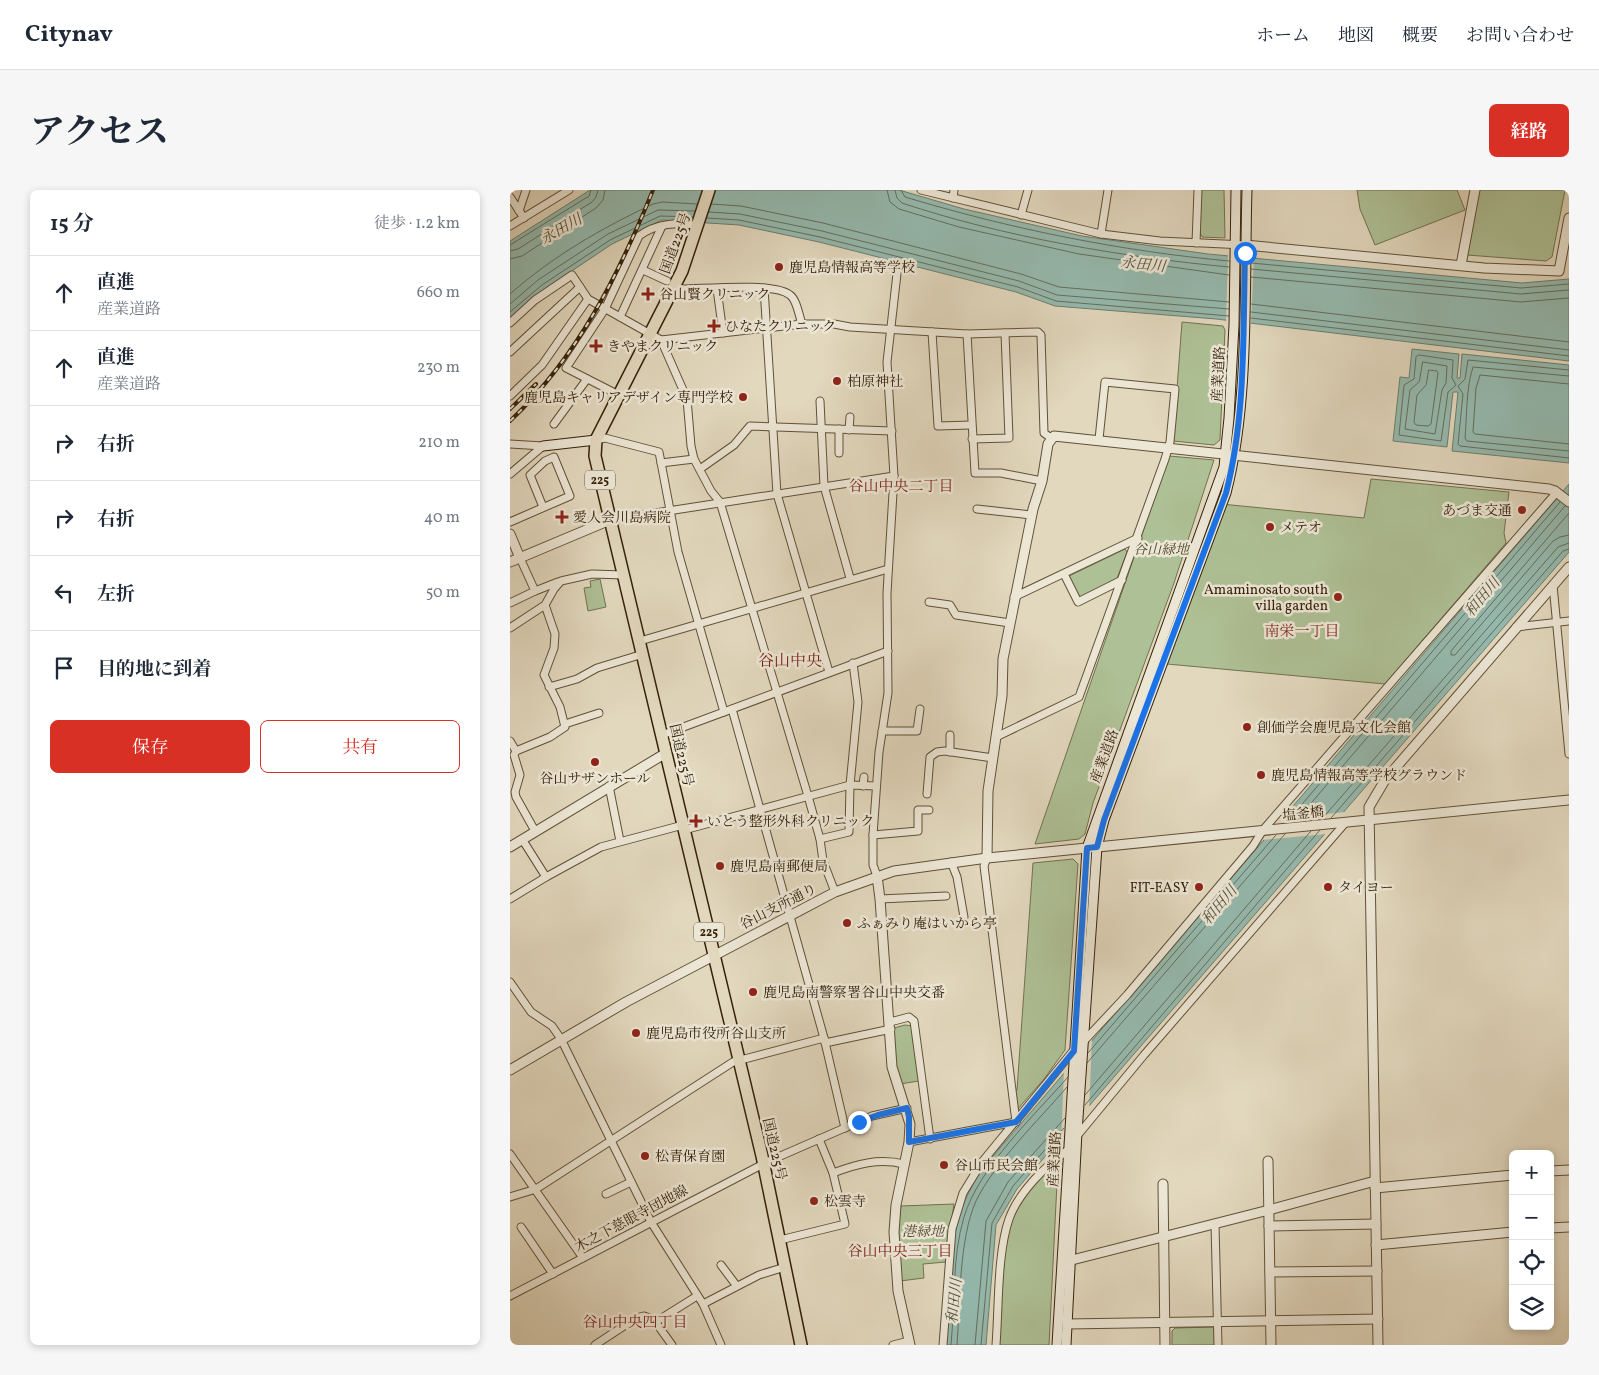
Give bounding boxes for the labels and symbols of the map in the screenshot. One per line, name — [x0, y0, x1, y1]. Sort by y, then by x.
water label: 永田川 — [537, 209, 588, 251]
street label: 国道225号 — [657, 210, 696, 277]
route start — [1234, 242, 1257, 265]
water label: 永田川 — [1119, 253, 1168, 278]
place label: 鹿児島情報高等学校 — [789, 259, 915, 278]
marker: 鹿児島情報高等学校 — [773, 261, 785, 273]
place label: 谷山賢クリニック — [659, 286, 770, 305]
marker: 谷山賢クリニック — [641, 287, 655, 301]
place label: ひなたクリニック — [725, 318, 836, 337]
marker: ひなたクリニック — [707, 319, 721, 333]
place label: きやまクリニック — [607, 338, 718, 357]
marker: きやまクリニック — [589, 339, 603, 353]
street label: 産業道路 — [1209, 346, 1230, 403]
place label: 柏原神社 — [847, 373, 903, 392]
marker: 柏原神社 — [831, 375, 843, 387]
place label: 鹿児島キャリアデザイン専門学校 — [524, 389, 733, 408]
marker: 鹿児島キャリアデザイン専門学校 — [737, 391, 749, 403]
road number: 225 — [585, 470, 615, 490]
district label: 谷山中央二丁目 — [848, 477, 954, 498]
place label: あづま交通 — [1442, 502, 1512, 521]
marker: あづま交通 — [1516, 504, 1528, 516]
place label: 愛人会川島病院 — [573, 509, 671, 528]
marker: 愛人会川島病院 — [555, 510, 569, 524]
place label: メテオ — [1280, 519, 1322, 538]
marker: メテオ — [1264, 521, 1276, 533]
park label: 谷山緑地 — [1133, 541, 1191, 560]
water label: 和田川 — [1461, 572, 1507, 622]
place label: Amaminosato south villa garden — [1204, 581, 1328, 616]
marker: Amaminosato south villa garden — [1332, 591, 1344, 603]
district label: 南栄一丁目 — [1264, 622, 1340, 643]
district label: 谷山中央 — [758, 651, 822, 673]
place label: 創価学会鹿児島文化会館 — [1257, 719, 1411, 738]
marker: 創価学会鹿児島文化会館 — [1241, 721, 1253, 733]
street label: 国道225号 — [664, 722, 697, 789]
street label: 産業道路 — [1087, 727, 1124, 786]
marker: 谷山サザンホール — [589, 756, 601, 768]
place label: 鹿児島情報高等学校グラウンド — [1271, 767, 1467, 786]
marker: 鹿児島情報高等学校グラウンド — [1255, 769, 1267, 781]
place label: 谷山サザンホール — [539, 770, 651, 789]
street label: 塩釜橋 — [1281, 803, 1325, 826]
place label: いとう整形外科クリニック — [707, 813, 874, 832]
marker: いとう整形外科クリニック — [689, 814, 703, 828]
place label: 鹿児島南郵便局 — [730, 858, 828, 877]
marker: 鹿児島南郵便局 — [714, 860, 726, 872]
place label: FIT-EASY — [1130, 879, 1189, 898]
place label: タイヨー — [1338, 879, 1394, 898]
street label: 谷山支所通り — [737, 880, 820, 935]
water label: 和田川 — [1198, 880, 1244, 930]
marker: FIT-EASY — [1193, 881, 1205, 893]
marker: タイヨー — [1322, 881, 1334, 893]
place label: ふぁみり庵はいから亭 — [857, 915, 997, 934]
marker: ふぁみり庵はいから亭 — [841, 917, 853, 929]
road number: 225 — [694, 922, 724, 942]
place label: 鹿児島南警察署谷山中央交番 — [763, 984, 945, 1003]
marker: 鹿児島南警察署谷山中央交番 — [747, 986, 759, 998]
place label: 鹿児島市役所谷山支所 — [646, 1025, 786, 1044]
marker: 鹿児島市役所谷山支所 — [630, 1027, 642, 1039]
route end — [848, 1111, 871, 1134]
street label: 国道225号 — [757, 1116, 790, 1183]
street label: 産業道路 — [1045, 1131, 1066, 1188]
place label: 松青保育園 — [655, 1148, 725, 1167]
marker: 松青保育園 — [639, 1150, 651, 1162]
place label: 谷山市民会館 — [954, 1157, 1038, 1176]
marker: 谷山市民会館 — [938, 1159, 950, 1171]
street label: 木之下慈眼寺団地線 — [572, 1181, 692, 1257]
place label: 松雲寺 — [824, 1193, 866, 1212]
marker: 松雲寺 — [808, 1195, 820, 1207]
park label: 港緑地 — [902, 1223, 946, 1242]
district label: 谷山中央三丁目 — [847, 1242, 953, 1263]
water label: 和田川 — [943, 1276, 968, 1325]
district label: 谷山中央四丁目 — [582, 1313, 688, 1334]

